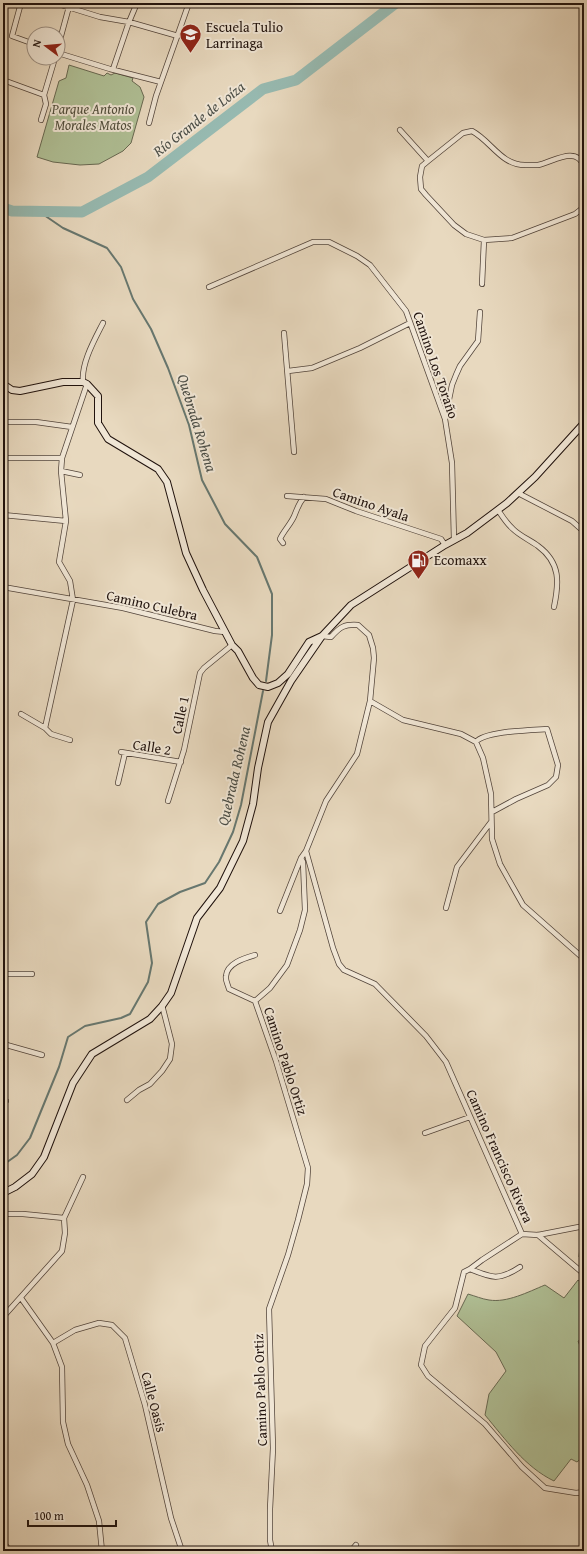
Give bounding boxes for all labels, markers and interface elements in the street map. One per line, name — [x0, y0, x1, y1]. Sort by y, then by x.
place label: Escuela Tulio Larrinaga — [206, 17, 283, 53]
school or university icon: Escuela Tulio Larrinaga — [178, 22, 204, 55]
north arrow — [26, 26, 66, 66]
text: N — [28, 37, 45, 49]
water label: Río Grande de Loíza — [148, 76, 249, 162]
park label: Parque Antonio Morales Matos — [51, 99, 134, 135]
street label: Camino Los Toraño — [408, 309, 464, 421]
water label: Quebrada Rohena — [173, 371, 222, 474]
street label: Camino Ayala — [330, 482, 412, 527]
fuel station icon: Ecomaxx — [405, 547, 431, 580]
place label: Ecomaxx — [434, 550, 488, 570]
street label: Camino Culebra — [105, 585, 200, 625]
street label: Calle 1 — [166, 694, 194, 736]
water label: Quebrada Rohena — [212, 724, 255, 828]
street label: Calle 2 — [131, 734, 173, 760]
street label: Camino Pablo Ortiz — [259, 1004, 313, 1118]
street label: Camino Francisco Rivera — [462, 1086, 539, 1226]
street label: Camino Pablo Ortiz — [248, 1333, 272, 1447]
street label: Calle Oasis — [136, 1370, 172, 1434]
scale bar — [28, 1502, 116, 1528]
text: 100 m — [34, 1507, 64, 1524]

